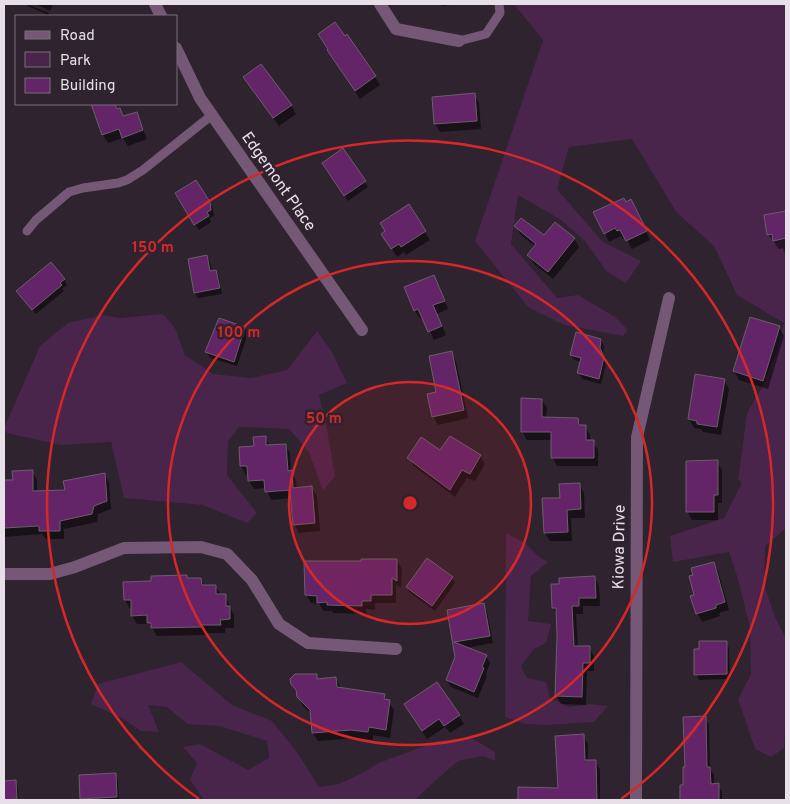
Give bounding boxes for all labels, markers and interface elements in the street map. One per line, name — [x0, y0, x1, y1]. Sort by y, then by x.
legend — [15, 15, 178, 105]
text: Road — [60, 27, 95, 46]
text: Park — [60, 52, 91, 71]
text: Building — [60, 77, 115, 96]
street label: Edgemont Place — [236, 129, 320, 235]
text: 150 m — [132, 239, 174, 258]
text: 100 m — [218, 324, 260, 343]
text: 50 m — [306, 410, 342, 429]
centre of rings — [401, 494, 419, 512]
street label: Kiowa Drive — [609, 504, 631, 590]

